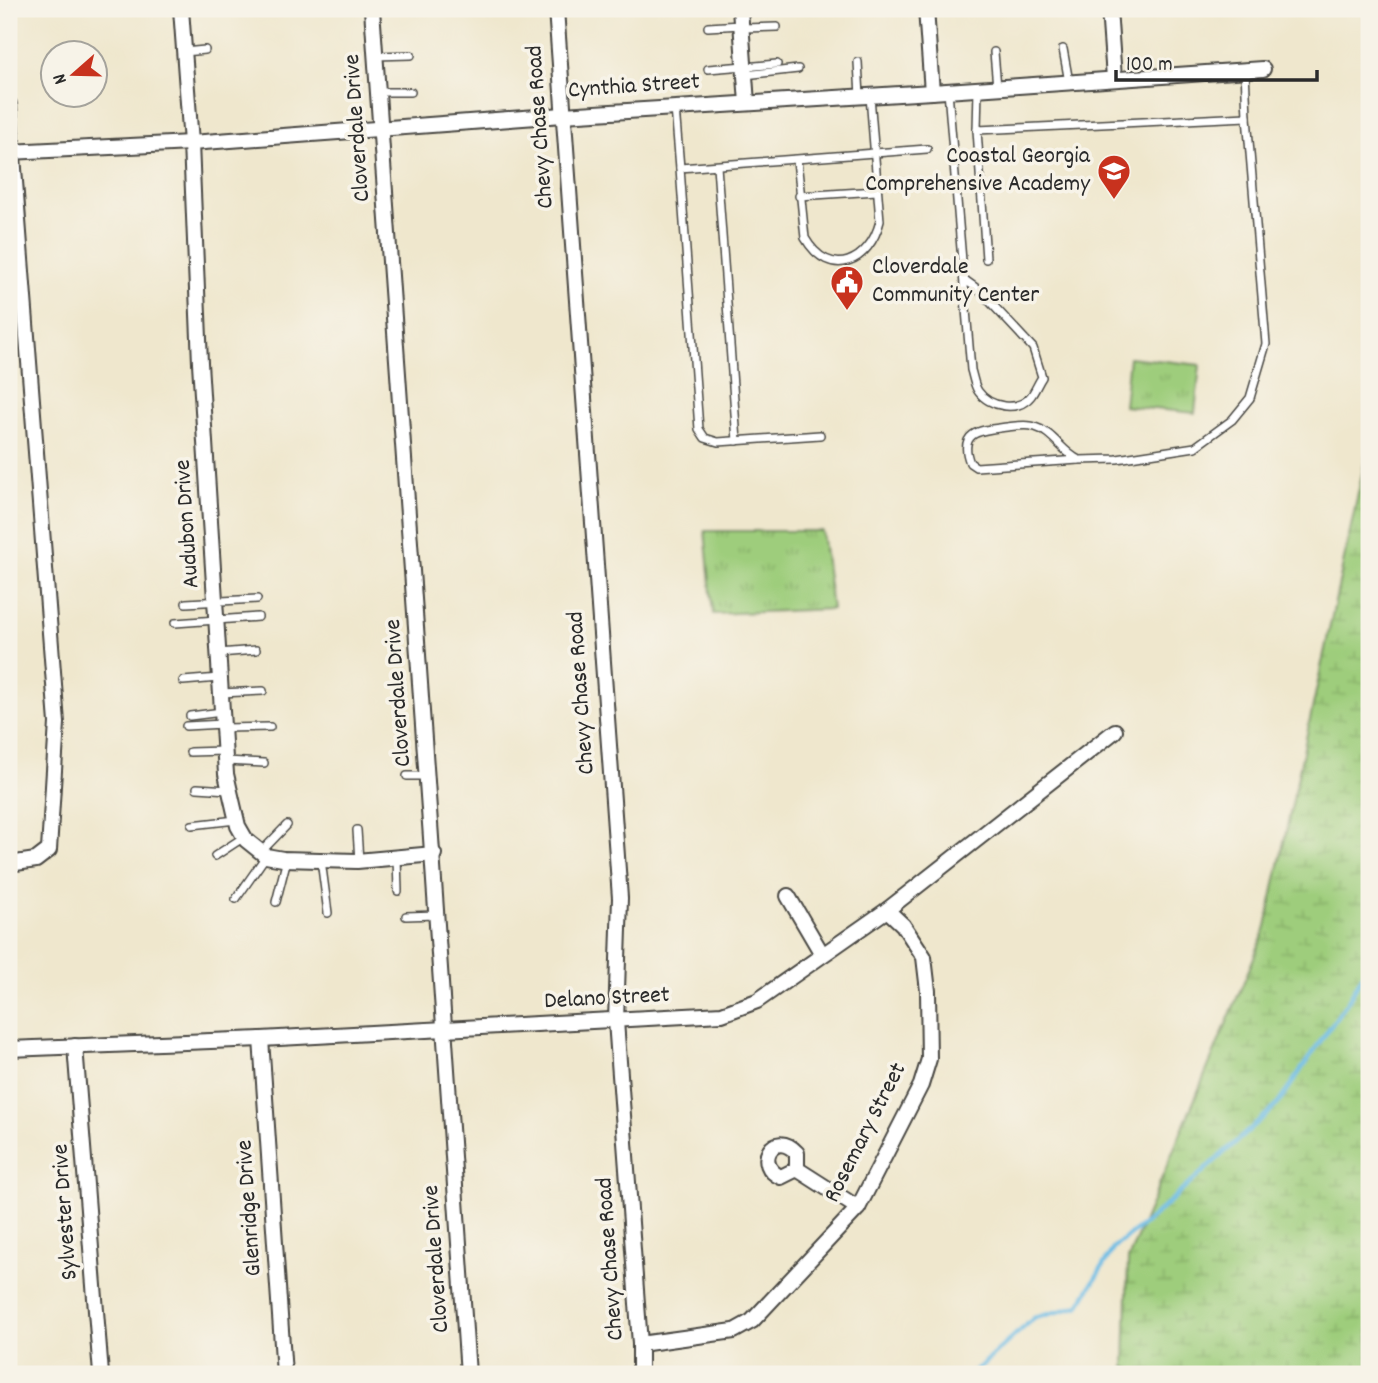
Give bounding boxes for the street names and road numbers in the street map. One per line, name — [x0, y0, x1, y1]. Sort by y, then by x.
street label: Chevy Chase Road — [518, 44, 564, 210]
street label: Cloverdale Drive — [336, 53, 380, 203]
street label: Cynthia Street — [567, 65, 701, 109]
street label: Audubon Drive — [167, 458, 209, 590]
street label: Chevy Chase Road — [559, 610, 605, 776]
street label: Cloverdale Drive — [377, 618, 421, 768]
street label: Delano Street — [543, 979, 671, 1019]
street label: Rosemary Street — [816, 1057, 916, 1209]
street label: Glenridge Drive — [228, 1139, 272, 1277]
street label: Sylvester Drive — [44, 1143, 88, 1281]
street label: Chevy Chase Road — [588, 1176, 634, 1342]
street label: Cloverdale Drive — [415, 1184, 459, 1334]

